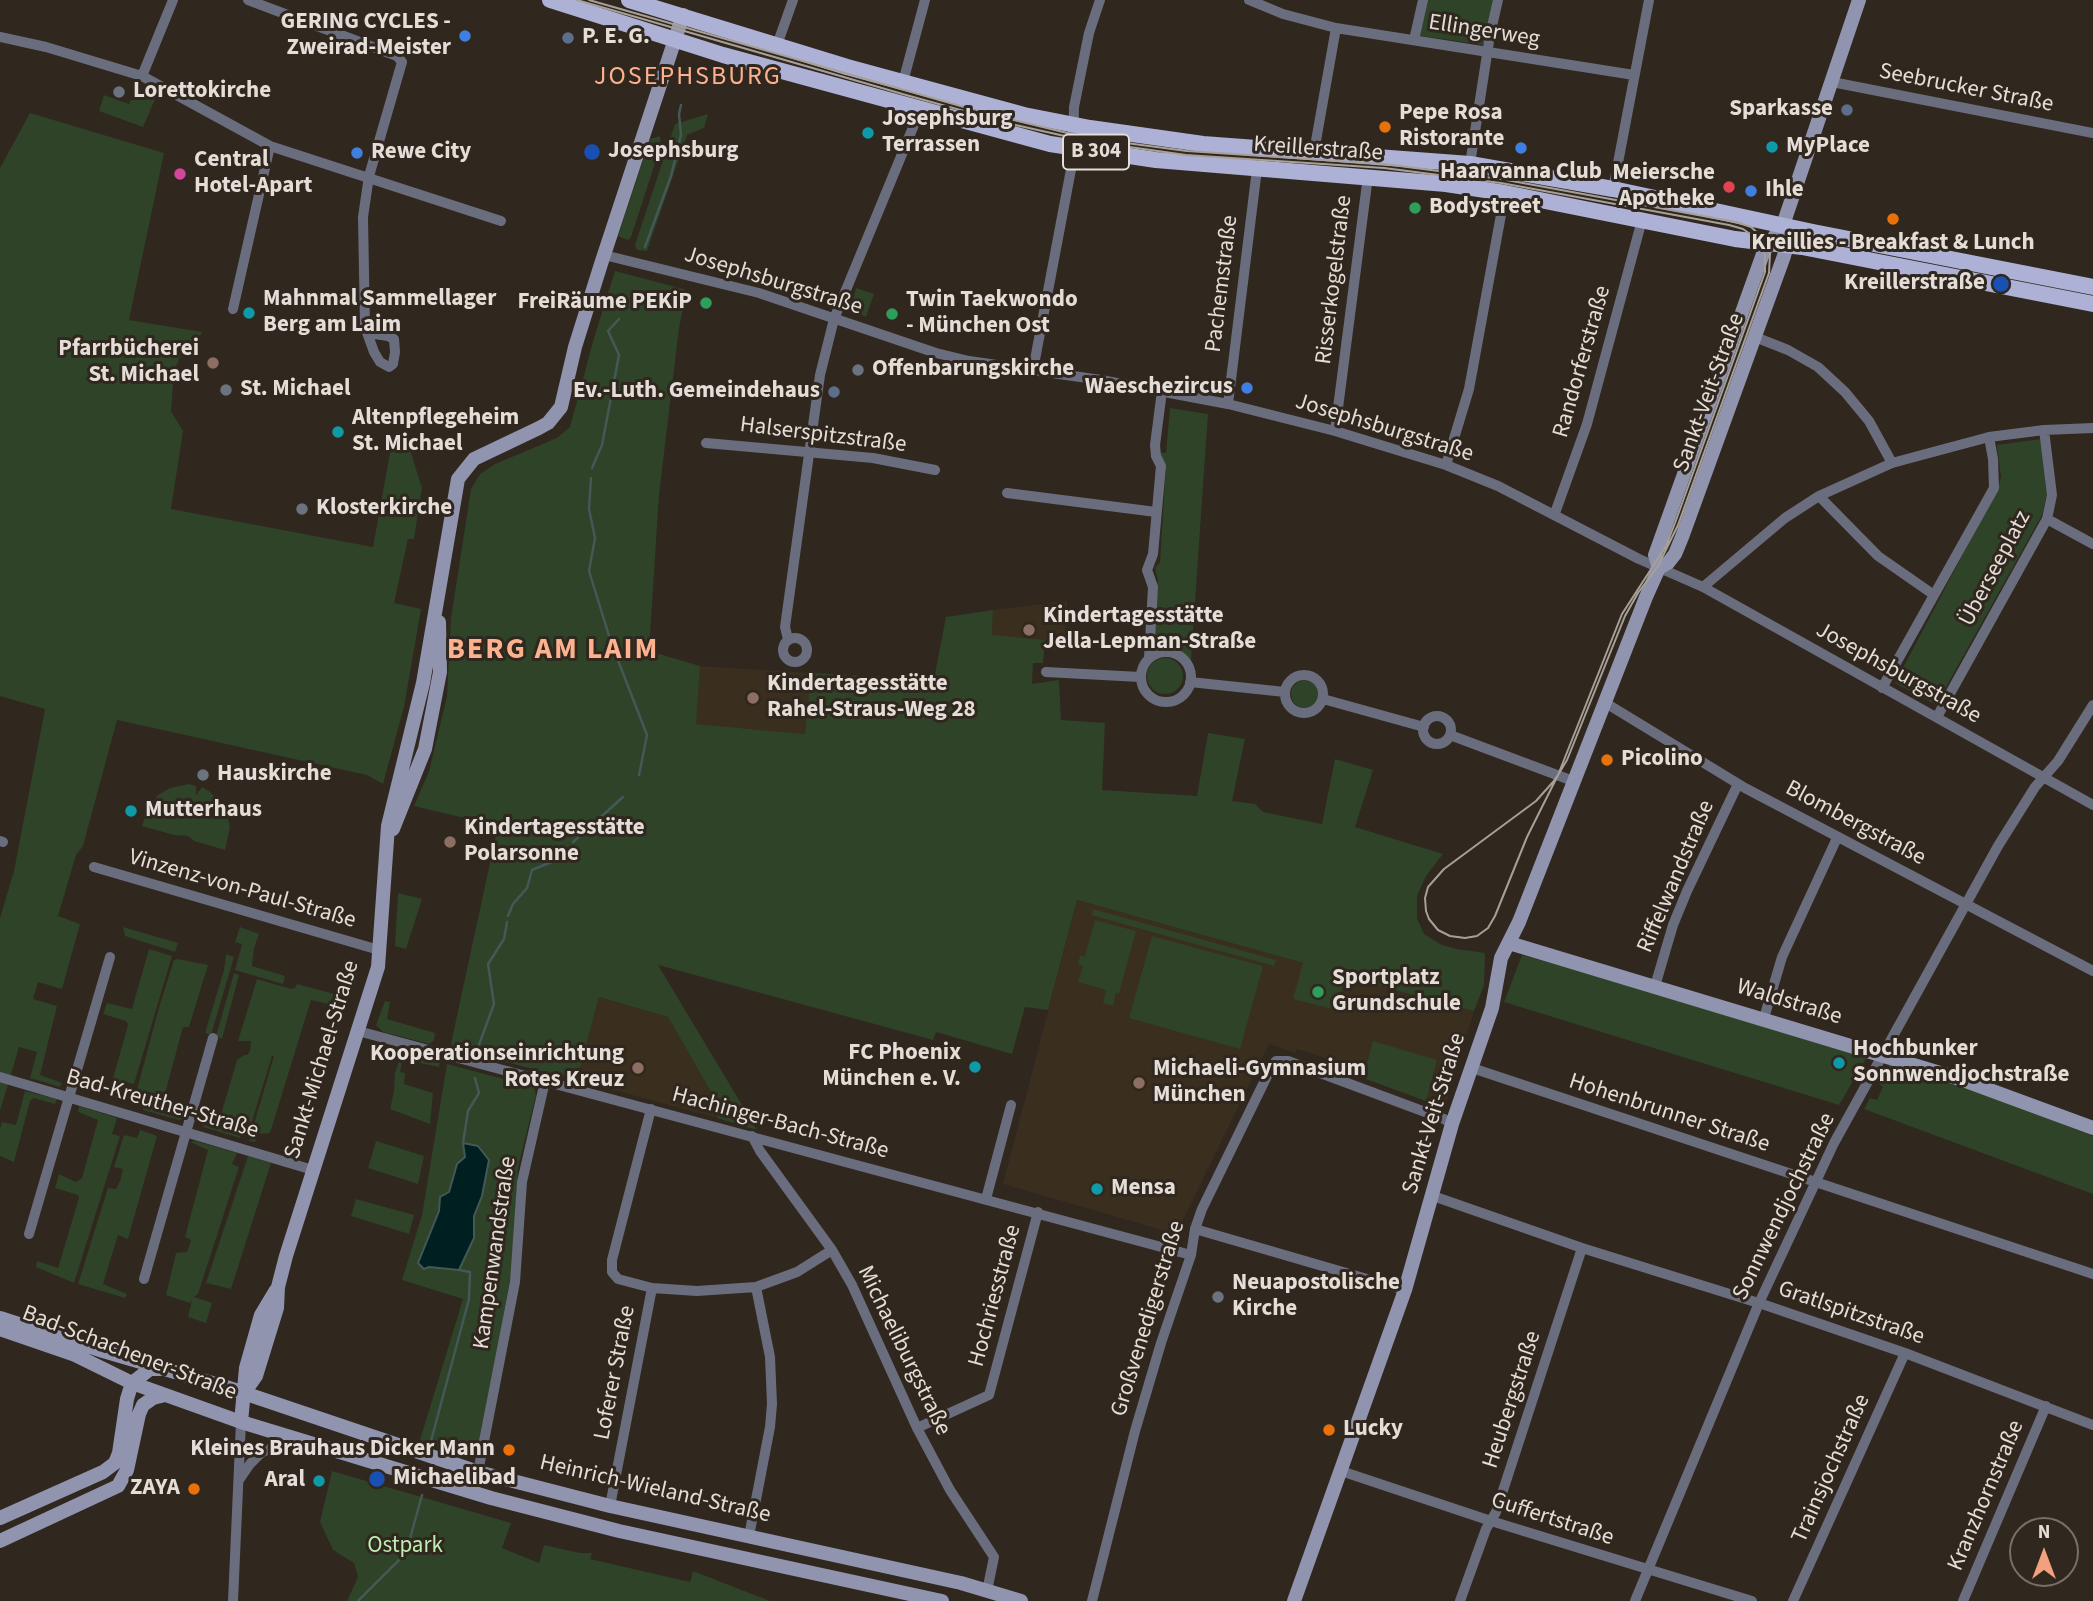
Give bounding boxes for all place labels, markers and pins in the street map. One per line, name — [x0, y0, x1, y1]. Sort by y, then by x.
place label: GERING CYCLES - Zweirad-Meister — [281, 9, 451, 63]
place label: P. E. G. — [582, 24, 650, 52]
marker: GERING CYCLES - Zweirad-Meister — [457, 28, 473, 44]
marker: P. E. G. — [560, 30, 576, 46]
place label: Lorettokirche — [133, 78, 271, 106]
marker: Lorettokirche — [111, 84, 127, 100]
place label: Sparkasse — [1729, 96, 1833, 124]
place label: Pepe Rosa Ristorante — [1399, 100, 1504, 154]
marker: Sparkasse — [1839, 102, 1855, 118]
place label: Josephsburg Terrassen — [882, 106, 1012, 160]
marker: Pepe Rosa Ristorante — [1377, 119, 1393, 135]
marker: Josephsburg Terrassen — [860, 125, 876, 141]
place label: MyPlace — [1786, 133, 1870, 161]
place label: Josephsburg — [608, 138, 738, 166]
place label: Rewe City — [371, 139, 471, 167]
marker: MyPlace — [1764, 139, 1780, 155]
marker: Haarvanna Club — [1513, 140, 1529, 156]
marker: Josephsburg — [582, 142, 602, 162]
marker: Rewe City — [349, 145, 365, 161]
place label: Central Hotel-Apart — [194, 147, 312, 201]
place label: Haarvanna Club — [1440, 159, 1602, 187]
place label: Meiersche Apotheke — [1612, 160, 1715, 214]
marker: Central Hotel-Apart — [172, 166, 188, 182]
place label: Ihle — [1765, 177, 1804, 205]
marker: Meiersche Apotheke — [1721, 179, 1737, 195]
marker: Ihle — [1743, 183, 1759, 199]
place label: Bodystreet — [1429, 194, 1541, 222]
marker: Bodystreet — [1407, 200, 1423, 216]
marker: Kreillies - Breakfast & Lunch — [1885, 211, 1901, 227]
place label: Kreillies - Breakfast & Lunch — [1751, 230, 2035, 258]
place label: Kreillerstraße — [1844, 270, 1985, 298]
marker: Kreillerstraße — [1991, 274, 2011, 294]
place label: Mahnmal Sammellager Berg am Laim — [263, 286, 496, 340]
place label: Twin Taekwondo - München Ost — [906, 287, 1078, 341]
place label: FreiRäume PEKiP — [517, 289, 692, 317]
marker: FreiRäume PEKiP — [698, 295, 714, 311]
marker: Mahnmal Sammellager Berg am Laim — [241, 305, 257, 321]
marker: Twin Taekwondo - München Ost — [884, 306, 900, 322]
place label: Pfarrbücherei St. Michael — [58, 336, 199, 390]
marker: Pfarrbücherei St. Michael — [205, 355, 221, 371]
place label: Offenbarungskirche — [872, 356, 1074, 384]
marker: Offenbarungskirche — [850, 362, 866, 378]
place label: Waeschezircus — [1085, 374, 1233, 402]
place label: St. Michael — [240, 376, 351, 404]
place label: Ev.-Luth. Gemeindehaus — [573, 378, 820, 406]
marker: Waeschezircus — [1239, 380, 1255, 396]
marker: St. Michael — [218, 382, 234, 398]
marker: Ev.-Luth. Gemeindehaus — [826, 384, 842, 400]
place label: Altenpflegeheim St. Michael — [352, 405, 519, 459]
marker: Altenpflegeheim St. Michael — [330, 424, 346, 440]
place label: Klosterkirche — [316, 495, 452, 523]
marker: Klosterkirche — [294, 501, 310, 517]
place label: Kindertagesstätte Jella-Lepman-Straße — [1043, 603, 1256, 657]
marker: Kindertagesstätte Jella-Lepman-Straße — [1021, 622, 1037, 638]
place label: Kindertagesstätte Rahel-Straus-Weg 28 — [767, 671, 976, 725]
marker: Kindertagesstätte Rahel-Straus-Weg 28 — [745, 690, 761, 706]
place label: Picolino — [1621, 746, 1703, 774]
marker: Picolino — [1599, 752, 1615, 768]
place label: Hauskirche — [217, 761, 332, 789]
marker: Hauskirche — [195, 767, 211, 783]
place label: Mutterhaus — [145, 797, 262, 825]
marker: Mutterhaus — [123, 803, 139, 819]
place label: Kindertagesstätte Polarsonne — [464, 815, 645, 869]
marker: Kindertagesstätte Polarsonne — [442, 834, 458, 850]
place label: Sportplatz Grundschule — [1332, 965, 1461, 1019]
marker: Sportplatz Grundschule — [1310, 984, 1326, 1000]
place label: Hochbunker Sonnwendjochstraße — [1853, 1036, 2069, 1090]
place label: FC Phoenix München e. V. — [822, 1040, 961, 1094]
place label: Kooperationseinrichtung Rotes Kreuz — [370, 1041, 624, 1095]
marker: Hochbunker Sonnwendjochstraße — [1831, 1055, 1847, 1071]
place label: Michaeli-Gymnasium München — [1153, 1056, 1366, 1110]
marker: FC Phoenix München e. V. — [967, 1059, 983, 1075]
marker: Kooperationseinrichtung Rotes Kreuz — [630, 1060, 646, 1076]
marker: Michaeli-Gymnasium München — [1131, 1075, 1147, 1091]
place label: Mensa — [1111, 1175, 1176, 1203]
marker: Mensa — [1089, 1181, 1105, 1197]
place label: Neuapostolische Kirche — [1232, 1270, 1400, 1324]
marker: Neuapostolische Kirche — [1210, 1289, 1226, 1305]
place label: Lucky — [1343, 1416, 1403, 1444]
marker: Lucky — [1321, 1422, 1337, 1438]
place label: Kleines Brauhaus Dicker Mann — [190, 1436, 495, 1464]
marker: Kleines Brauhaus Dicker Mann — [501, 1442, 517, 1458]
place label: Michaelibad — [393, 1465, 516, 1493]
place label: Aral — [265, 1467, 305, 1495]
marker: Michaelibad — [367, 1469, 387, 1489]
marker: Aral — [311, 1473, 327, 1489]
place label: ZAYA — [130, 1475, 180, 1503]
marker: ZAYA — [186, 1481, 202, 1497]

